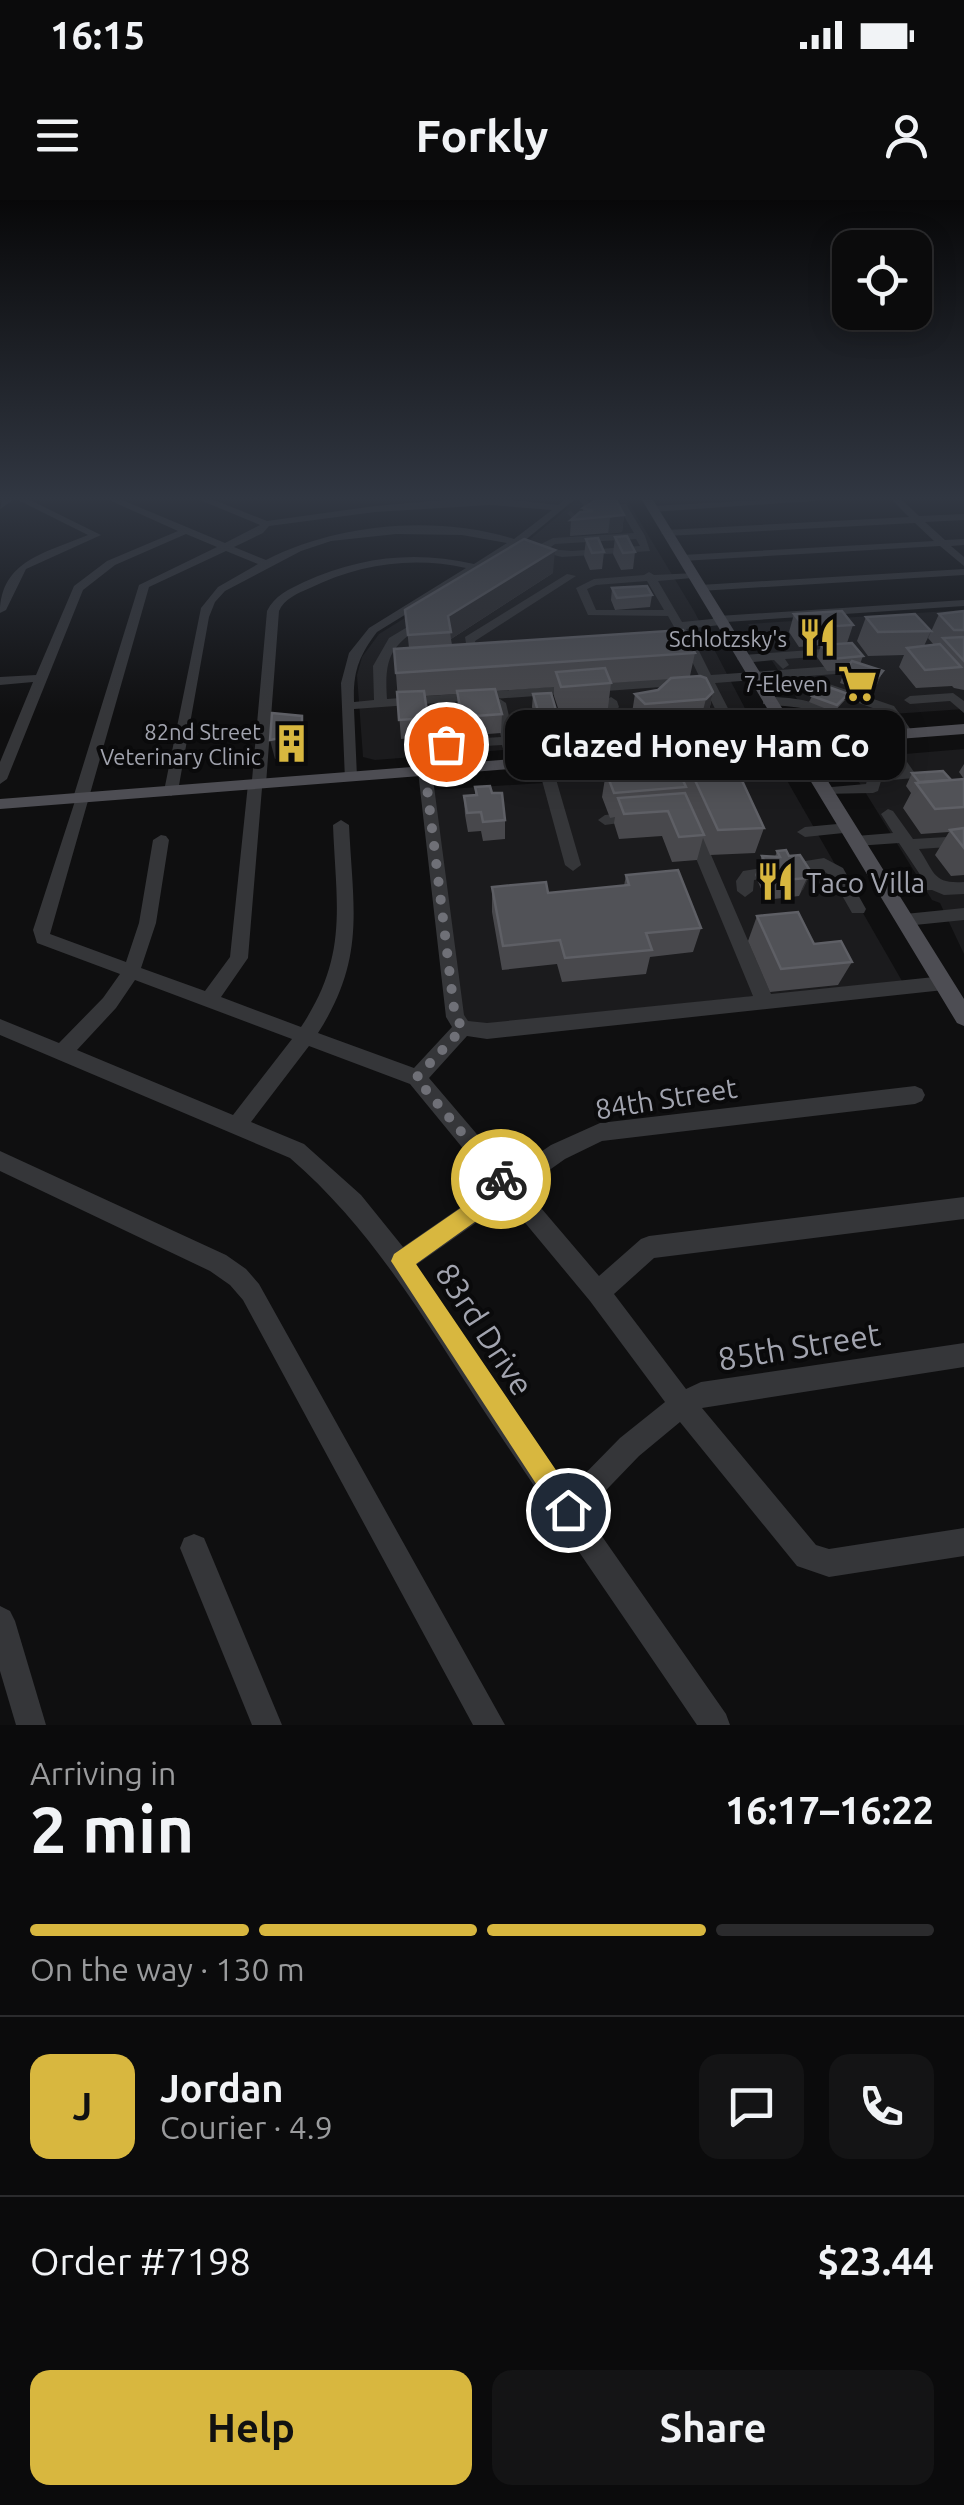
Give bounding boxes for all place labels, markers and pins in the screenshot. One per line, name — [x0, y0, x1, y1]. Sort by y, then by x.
restaurant icon: Schlotzsky's — [796, 617, 838, 659]
place label: Schlotzsky's — [669, 626, 787, 651]
supermarket icon: 7-Eleven — [837, 662, 879, 704]
place label: 7-Eleven — [744, 671, 828, 696]
pin — [404, 702, 489, 787]
callout: Glazed Honey Ham Co — [506, 709, 906, 779]
place label: 82nd Street Veterinary Clinic — [100, 719, 261, 769]
building icon: 82nd Street Veterinary Clinic — [270, 723, 312, 765]
restaurant icon: Taco Villa — [755, 861, 797, 903]
place label: Taco Villa — [806, 867, 925, 898]
pin — [526, 1468, 611, 1553]

